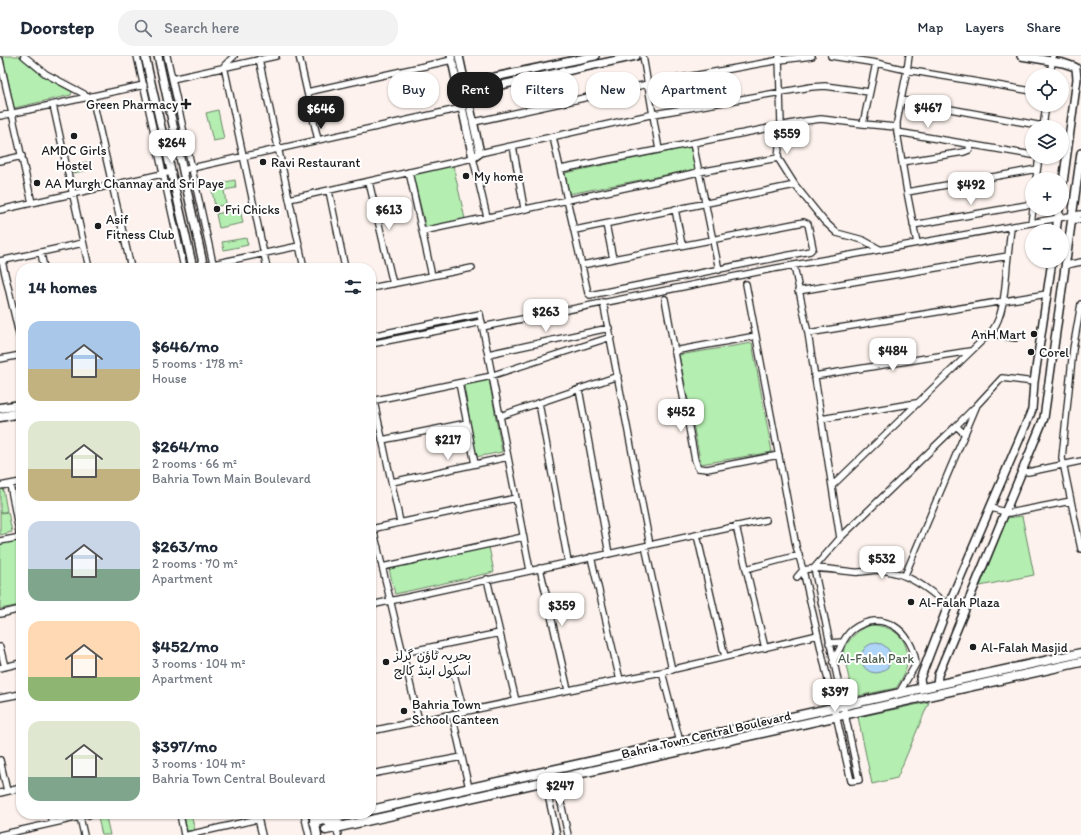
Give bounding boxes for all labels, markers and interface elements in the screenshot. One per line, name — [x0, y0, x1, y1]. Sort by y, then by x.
search box — [118, 10, 398, 46]
text: Doorstep — [20, 16, 94, 39]
icon: search — [132, 17, 154, 39]
text: Search here — [164, 19, 240, 37]
text: Map — [918, 19, 943, 36]
text: Layers — [965, 19, 1004, 36]
text: Share — [1026, 19, 1061, 36]
map controls — [1025, 68, 1069, 268]
button: locate — [1025, 68, 1069, 112]
chip: Buy — [388, 72, 439, 108]
chip: Rent — [447, 72, 503, 108]
chip: Filters — [511, 72, 578, 108]
chip: New — [586, 72, 640, 108]
chip: Apartment — [648, 72, 741, 108]
pin: $467 — [904, 95, 952, 129]
pin: $646 — [297, 96, 345, 130]
place label: Green Pharmacy — [86, 97, 178, 112]
marker: Green Pharmacy — [181, 99, 191, 109]
text: $467 — [914, 100, 942, 115]
text: $646 — [307, 101, 335, 116]
button: layers — [1025, 120, 1069, 164]
pin: $559 — [763, 121, 811, 155]
text: $559 — [773, 126, 801, 141]
pin: $264 — [148, 130, 196, 164]
marker: AMDC Girls Hostel — [69, 131, 79, 141]
text: $264 — [158, 135, 186, 150]
place label: AMDC Girls Hostel — [41, 143, 107, 173]
place label: Ravi Restaurant — [271, 155, 361, 170]
marker: Ravi Restaurant — [258, 157, 268, 167]
place label: My home — [474, 169, 524, 184]
marker: My home — [461, 171, 471, 181]
pin: $492 — [947, 172, 995, 206]
button: + — [1025, 172, 1069, 216]
place label: AA Murgh Channay and Sri Paye — [45, 176, 224, 191]
text: $492 — [957, 177, 985, 192]
marker: AA Murgh Channay and Sri Paye — [32, 178, 42, 188]
pin: $613 — [365, 197, 413, 231]
place label: Fri Chicks — [225, 202, 280, 217]
text: $613 — [376, 202, 402, 217]
marker: Fri Chicks — [212, 204, 222, 214]
place label: Asif Fitness Club — [106, 212, 175, 242]
marker: Asif Fitness Club — [93, 221, 103, 231]
button: − — [1025, 224, 1069, 268]
icon: filters — [342, 276, 364, 298]
text: 14 homes — [28, 277, 97, 297]
pin: $263 — [522, 299, 570, 333]
text: $263 — [532, 304, 560, 319]
place label: AnH Mart — [971, 327, 1026, 342]
marker: AnH Mart — [1029, 329, 1039, 339]
text: $646/mo — [152, 336, 219, 356]
icon: home — [60, 337, 108, 385]
pin: $484 — [869, 338, 917, 372]
text: $484 — [878, 343, 908, 358]
place label: Corel — [1039, 345, 1069, 360]
marker: Corel — [1026, 347, 1036, 357]
text: 5 rooms · 178 m² — [152, 356, 243, 371]
text: House — [152, 371, 187, 386]
pin: $452 — [657, 399, 705, 433]
text: $452 — [667, 404, 695, 419]
pin: $217 — [424, 427, 472, 461]
text: $217 — [435, 432, 461, 447]
text: $264/mo — [152, 436, 219, 456]
icon: home — [60, 437, 108, 485]
text: 2 rooms · 66 m² — [152, 456, 237, 471]
text: Bahria Town Main Boulevard — [152, 471, 311, 486]
text: $263/mo — [152, 536, 218, 556]
icon: home — [60, 537, 108, 585]
pin: $532 — [858, 546, 906, 580]
text: $532 — [868, 551, 896, 566]
text: 2 rooms · 70 m² — [152, 556, 238, 571]
text: Apartment — [152, 571, 213, 586]
pin: $359 — [538, 593, 586, 627]
place label: Al-Falah Plaza — [919, 595, 1000, 610]
marker: Al-Falah Plaza — [906, 597, 916, 607]
text: $359 — [548, 598, 576, 613]
text: $452/mo — [152, 636, 219, 656]
icon: home — [60, 637, 108, 685]
place label: Al-Falah Masjid — [981, 640, 1068, 655]
marker: Al-Falah Masjid — [968, 642, 978, 652]
place label: بحریہ ٹاؤن گرلز اسکول اینڈ کالج — [393, 648, 471, 680]
park label: Al-Falah Park — [838, 651, 914, 666]
text: 3 rooms · 104 m² — [152, 656, 245, 671]
marker: بحریہ ٹاؤن گرلز اسکول اینڈ کالج — [381, 657, 391, 667]
text: Apartment — [152, 671, 213, 686]
pin: $397 — [811, 679, 859, 713]
text: $397 — [822, 684, 848, 699]
place label: Bahria Town School Canteen — [412, 697, 500, 727]
marker: Bahria Town School Canteen — [399, 706, 409, 716]
street label: Bahria Town Central Boulevard — [620, 708, 792, 761]
text: $397/mo — [152, 736, 217, 756]
icon: home — [60, 737, 108, 785]
text: 3 rooms · 104 m² — [152, 756, 245, 771]
text: Bahria Town Central Boulevard — [152, 771, 326, 786]
pin: $247 — [536, 773, 584, 807]
text: $247 — [546, 778, 574, 793]

